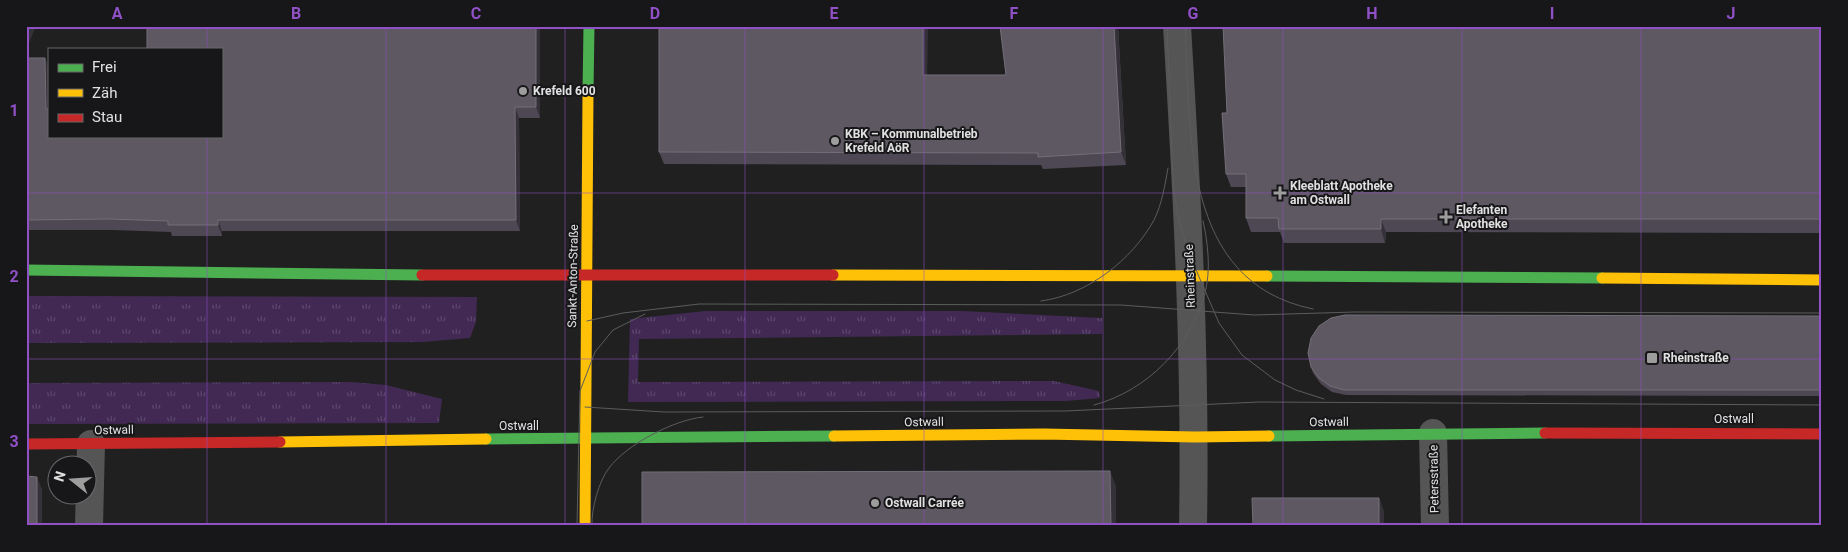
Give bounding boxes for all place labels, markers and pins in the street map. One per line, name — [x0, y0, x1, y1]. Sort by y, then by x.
place label: Krefeld 600 — [533, 84, 596, 98]
marker: Krefeld 600 — [517, 85, 529, 97]
place label: KBK – Kommunalbetrieb Krefeld AöR — [845, 127, 978, 155]
marker: KBK – Kommunalbetrieb Krefeld AöR — [829, 135, 841, 147]
place label: Kleeblatt Apotheke am Ostwall — [1290, 179, 1393, 207]
marker: Kleeblatt Apotheke am Ostwall — [1274, 187, 1286, 199]
place label: Elefanten Apotheke — [1456, 203, 1508, 231]
marker: Elefanten Apotheke — [1440, 211, 1452, 223]
marker: Rheinstraße — [1645, 351, 1659, 365]
place label: Rheinstraße — [1663, 351, 1729, 365]
place label: Ostwall Carrée — [885, 496, 964, 510]
marker: Ostwall Carrée — [869, 497, 881, 509]

